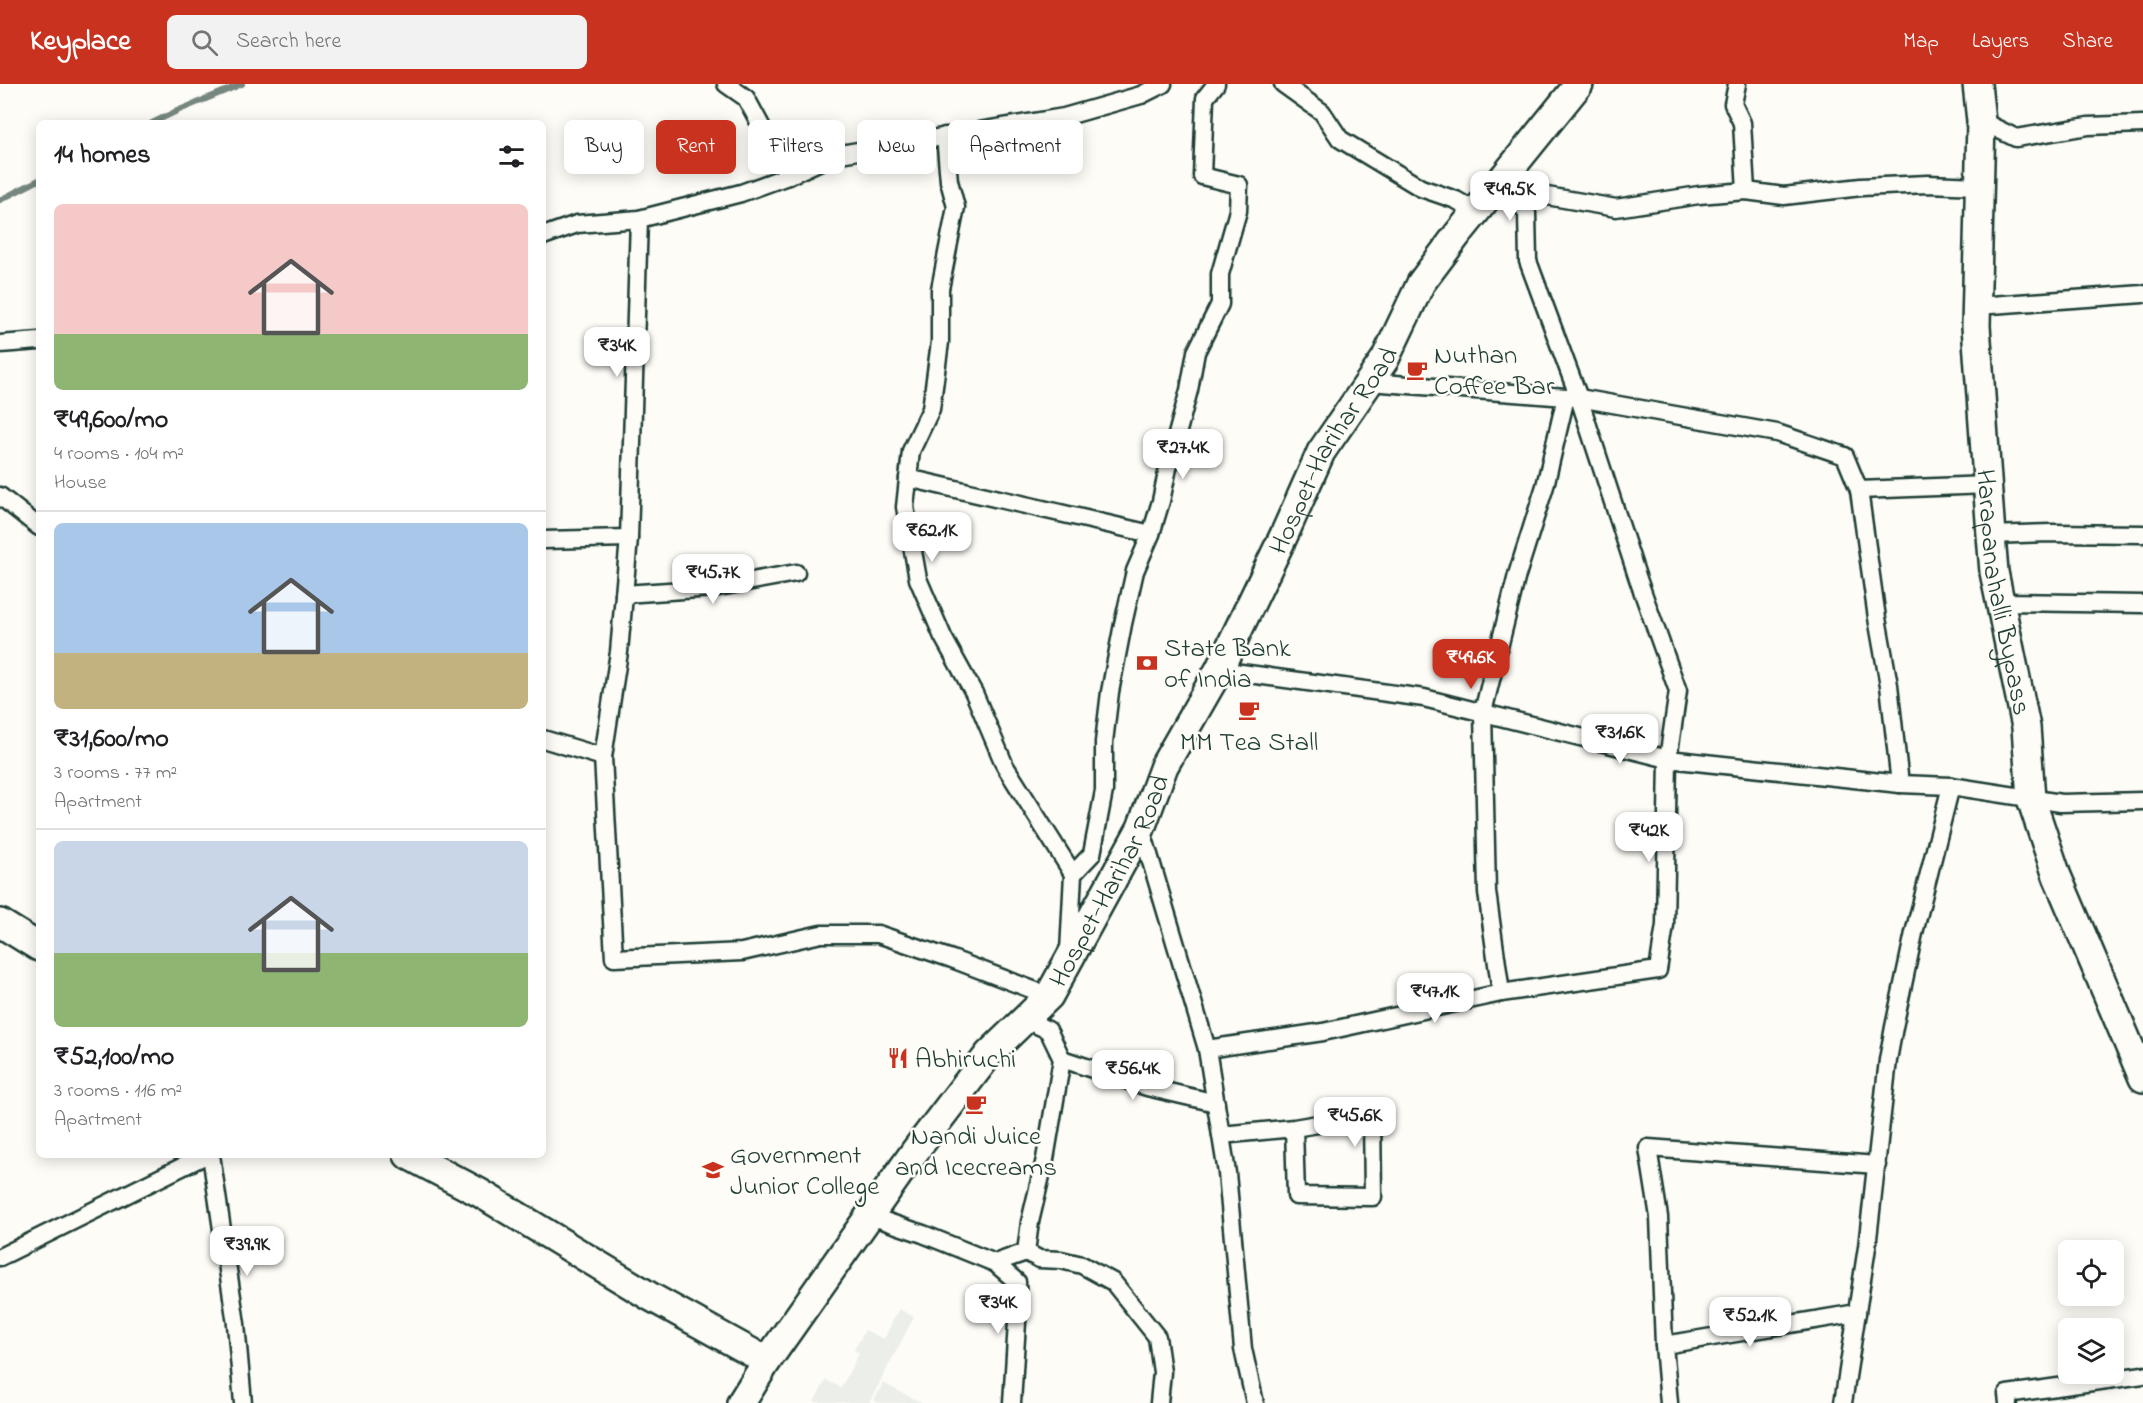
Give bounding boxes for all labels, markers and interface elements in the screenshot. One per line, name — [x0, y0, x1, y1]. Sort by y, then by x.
search box — [167, 15, 587, 69]
text: Keyplace — [30, 22, 131, 63]
icon: search — [188, 26, 221, 59]
text: Search here — [236, 26, 341, 58]
text: Map — [1903, 27, 1939, 57]
text: Layers — [1972, 27, 2029, 57]
text: Share — [2062, 27, 2113, 57]
chip: Buy — [564, 120, 644, 174]
chip: Rent — [656, 120, 736, 174]
chip: Filters — [748, 120, 845, 174]
chip: New — [857, 120, 936, 174]
chip: Apartment — [948, 120, 1083, 174]
text: 14 homes — [54, 137, 150, 175]
icon: filters — [495, 140, 528, 173]
pin: ₹49.5K — [1461, 171, 1559, 222]
text: ₹49.5K — [1484, 176, 1536, 205]
icon: home — [237, 243, 345, 351]
pin: ₹34K — [581, 327, 653, 378]
text: ₹34K — [598, 332, 636, 361]
place label: Nuthan Coffee Bar — [1434, 337, 1555, 407]
street label: Hospet-Harihar Road — [1260, 341, 1410, 562]
cafe icon: Nuthan Coffee Bar — [1405, 358, 1429, 382]
text: ₹49,600/mo — [54, 402, 168, 440]
pin: ₹27.4K — [1134, 429, 1232, 480]
text: ₹27.4K — [1157, 434, 1209, 463]
text: 4 rooms · 104 m² — [54, 440, 184, 469]
street label: Harapanahalli Bypass — [1964, 468, 2040, 719]
text: House — [54, 469, 107, 498]
pin: ₹62.1K — [883, 512, 981, 563]
text: ₹62.1K — [907, 517, 957, 546]
pin: ₹45.7K — [664, 554, 762, 605]
text: ₹45.7K — [686, 559, 740, 588]
icon: home — [237, 562, 345, 670]
place label: State Bank of India — [1164, 630, 1291, 700]
pin: ₹49.6K — [1422, 639, 1520, 690]
text: ₹49.6K — [1447, 644, 1495, 673]
bank icon: State Bank of India — [1135, 651, 1159, 675]
cafe icon: MM Tea Stall — [1237, 698, 1261, 722]
pin: ₹31.6K — [1571, 714, 1669, 765]
text: ₹31.6K — [1595, 719, 1645, 748]
text: ₹31,600/mo — [54, 721, 169, 759]
place label: MM Tea Stall — [1180, 724, 1318, 763]
text: 3 rooms · 77 m² — [54, 759, 177, 788]
street label: Hospet-Harihar Road — [1040, 770, 1181, 995]
text: Apartment — [54, 788, 142, 817]
pin: ₹42K — [1613, 812, 1685, 863]
text: ₹42K — [1629, 817, 1669, 846]
icon: home — [237, 880, 345, 988]
pin: ₹47.1K — [1386, 973, 1484, 1024]
text: ₹47.1K — [1411, 978, 1459, 1007]
text: ₹52,100/mo — [54, 1039, 174, 1077]
place label: Abhiruchi — [915, 1041, 1016, 1080]
restaurant icon: Abhiruchi — [886, 1046, 910, 1070]
pin: ₹56.4K — [1084, 1050, 1182, 1101]
text: ₹56.4K — [1106, 1055, 1160, 1084]
text: 3 rooms · 116 m² — [54, 1077, 182, 1106]
cafe icon: Nandi Juice and Icecreams — [964, 1092, 988, 1116]
pin: ₹45.6K — [1306, 1097, 1404, 1148]
text: ₹45.6K — [1328, 1102, 1382, 1131]
text: Apartment — [54, 1106, 142, 1135]
place label: Nandi Juice and Icecreams — [895, 1118, 1057, 1188]
place label: Government Junior College — [730, 1137, 880, 1207]
school or university icon: Government Junior College — [701, 1158, 725, 1182]
pin: ₹39.9K — [198, 1226, 296, 1277]
text: ₹39.9K — [224, 1231, 270, 1260]
map controls — [2058, 1240, 2124, 1384]
button: locate — [2058, 1240, 2124, 1306]
pin: ₹34K — [962, 1284, 1034, 1335]
text: ₹34K — [979, 1289, 1017, 1318]
pin: ₹52.1K — [1701, 1297, 1799, 1348]
text: ₹52.1K — [1723, 1302, 1777, 1331]
button: layers — [2058, 1318, 2124, 1384]

